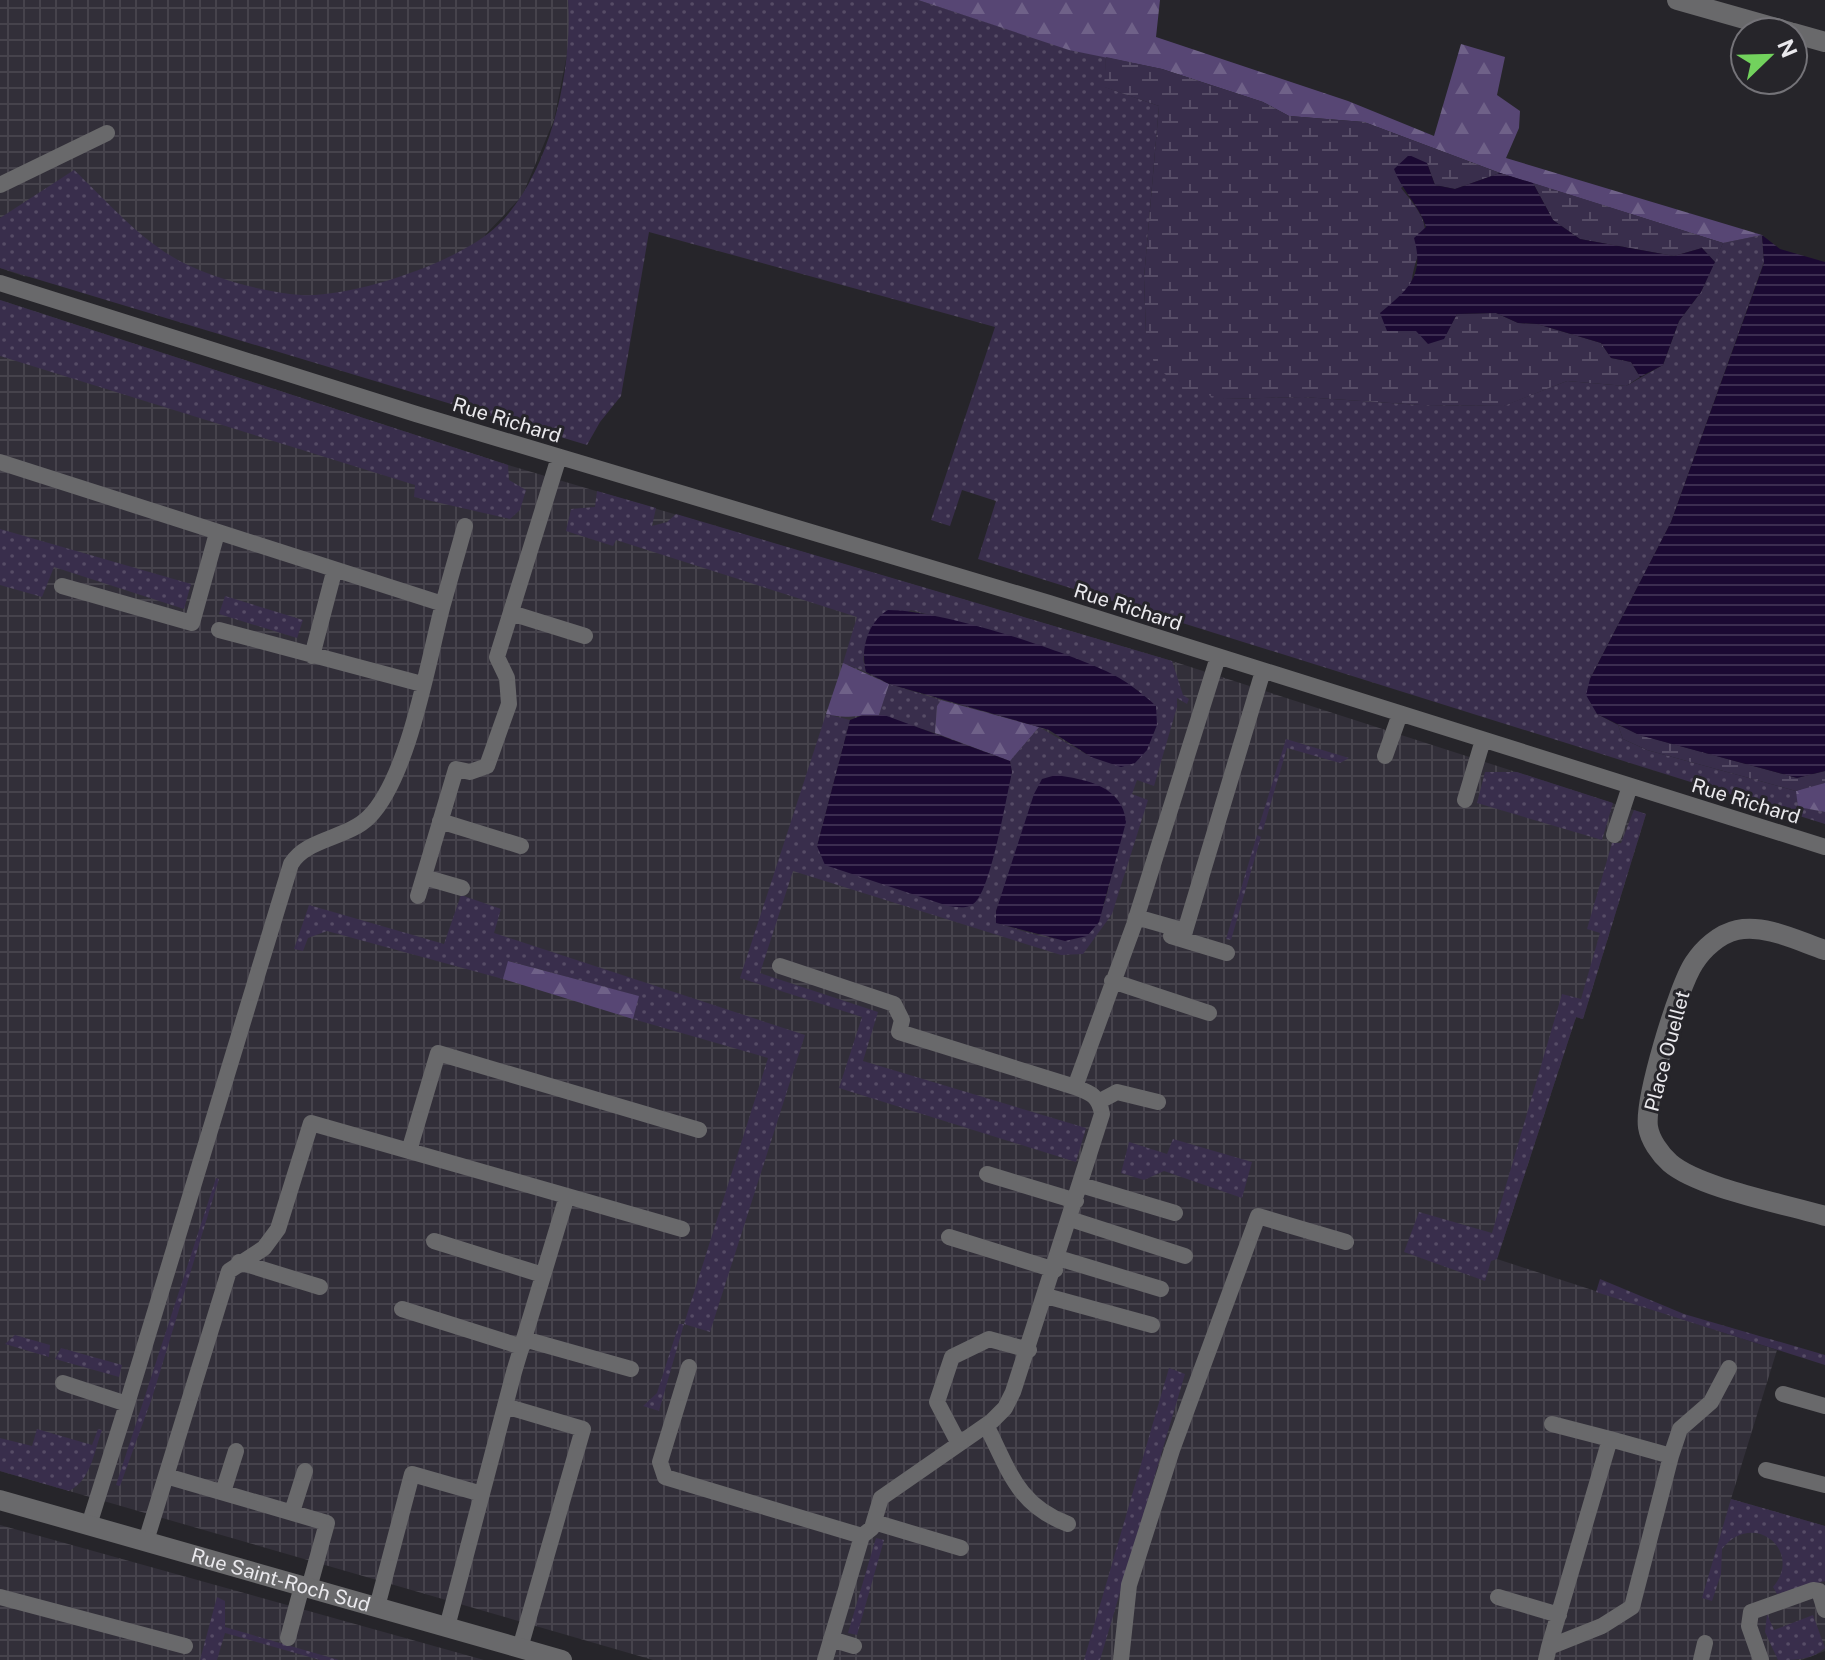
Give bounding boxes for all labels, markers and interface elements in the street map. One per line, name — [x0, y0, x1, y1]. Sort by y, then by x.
north arrow — [1729, 16, 1809, 96]
text: N — [1772, 35, 1803, 61]
street label: Rue Richard — [450, 392, 564, 448]
street label: Rue Richard — [1071, 578, 1185, 636]
street label: Rue Richard — [1689, 773, 1803, 829]
street label: Place Ouellet — [1639, 988, 1695, 1114]
street label: Rue Saint-Roch Sud — [188, 1543, 373, 1617]

